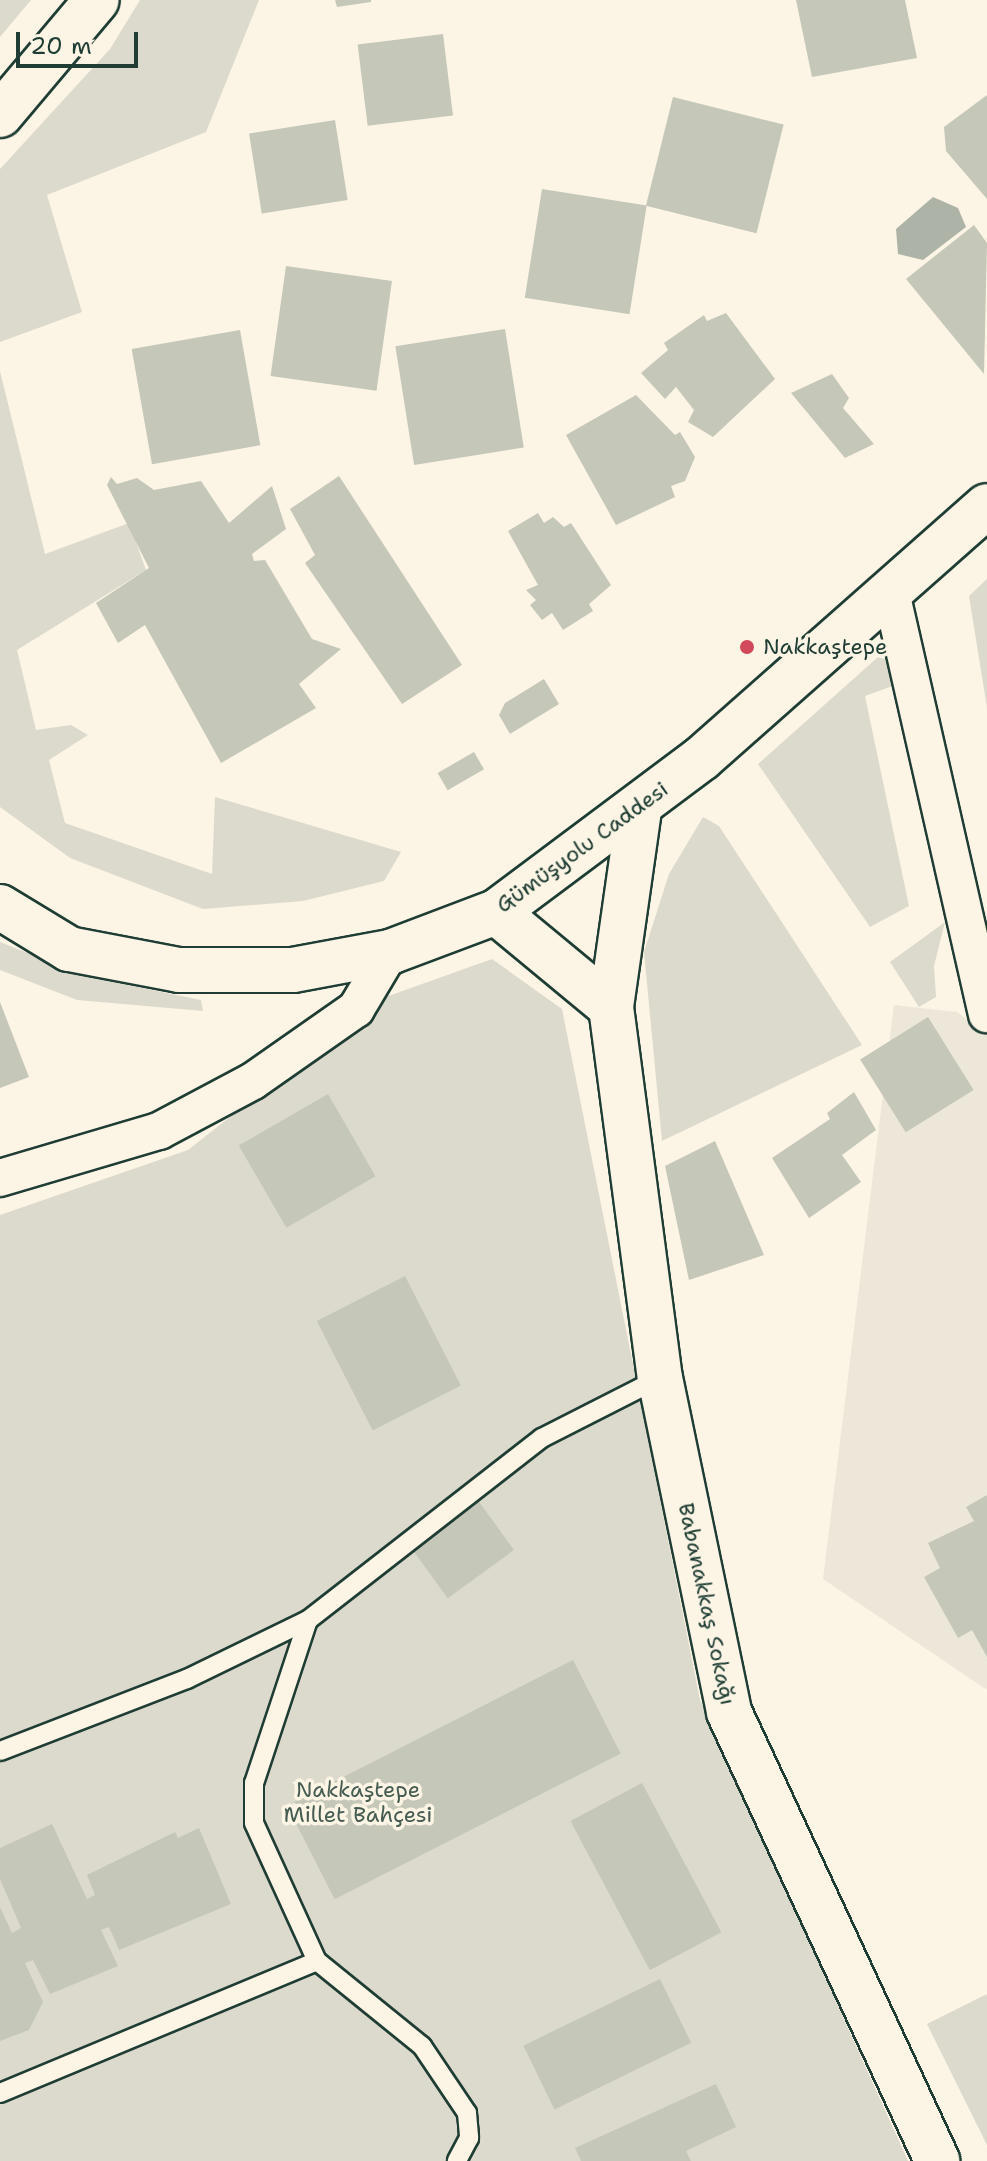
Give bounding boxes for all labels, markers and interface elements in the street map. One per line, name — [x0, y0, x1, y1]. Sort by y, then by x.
scale bar — [20, 16, 142, 66]
text: 20 m — [30, 30, 92, 62]
place label: Nakkaştepe — [763, 634, 888, 660]
marker: Nakkaştepe — [738, 638, 756, 656]
street label: Gümüşyolu Caddesi — [491, 776, 673, 918]
street label: Babanakkaş Sokağı — [673, 1500, 741, 1708]
park label: Nakkaştepe Millet Bahçesi — [284, 1776, 432, 1828]

